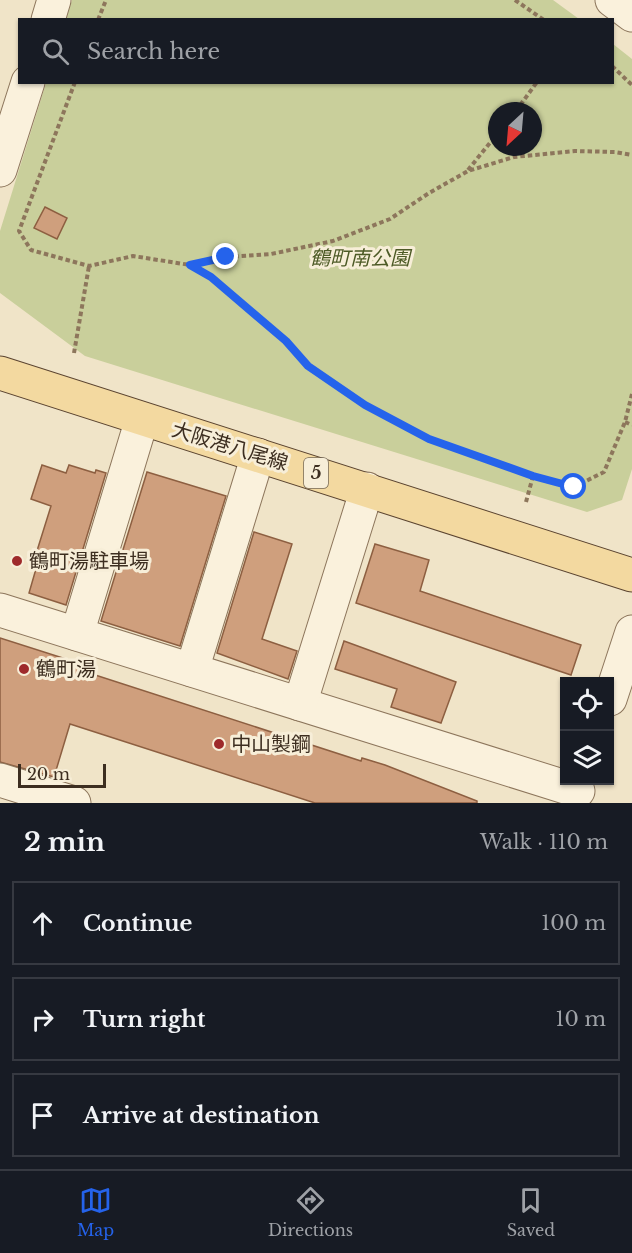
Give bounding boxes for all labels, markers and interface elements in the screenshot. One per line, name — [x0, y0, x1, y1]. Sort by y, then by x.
search box — [18, 18, 614, 84]
icon: search — [39, 35, 72, 68]
text: Search here — [87, 38, 220, 65]
north arrow — [488, 102, 542, 156]
route end — [212, 243, 238, 269]
park label: 鶴町南公園 — [310, 246, 413, 270]
street label: 大阪港八尾線 — [169, 417, 291, 475]
road number: 5 — [304, 458, 328, 488]
route start — [560, 473, 586, 499]
place label: 鶴町湯駐車場 — [29, 549, 149, 573]
marker: 鶴町湯駐車場 — [10, 554, 24, 568]
place label: 鶴町湯 — [36, 657, 96, 681]
marker: 鶴町湯 — [17, 662, 31, 676]
map controls — [560, 677, 614, 785]
button: locate — [560, 677, 614, 731]
button: layers — [560, 731, 614, 785]
place label: 中山製鋼 — [231, 732, 311, 756]
marker: 中山製鋼 — [212, 737, 226, 751]
scale bar — [18, 761, 106, 788]
text: 20 m — [27, 764, 70, 784]
text: 2 min — [24, 826, 105, 858]
text: Walk · 110 m — [480, 830, 608, 854]
icon: ahead — [26, 907, 59, 940]
text: Continue — [83, 910, 192, 937]
text: 100 m — [541, 911, 606, 935]
icon: right — [26, 1003, 59, 1036]
text: Turn right — [83, 1006, 205, 1033]
text: 10 m — [556, 1007, 606, 1031]
icon: arrive — [26, 1099, 59, 1132]
text: Arrive at destination — [83, 1102, 320, 1129]
tab: Map — [77, 1184, 114, 1240]
tab: Directions — [268, 1184, 353, 1240]
tab: Saved — [507, 1184, 555, 1240]

